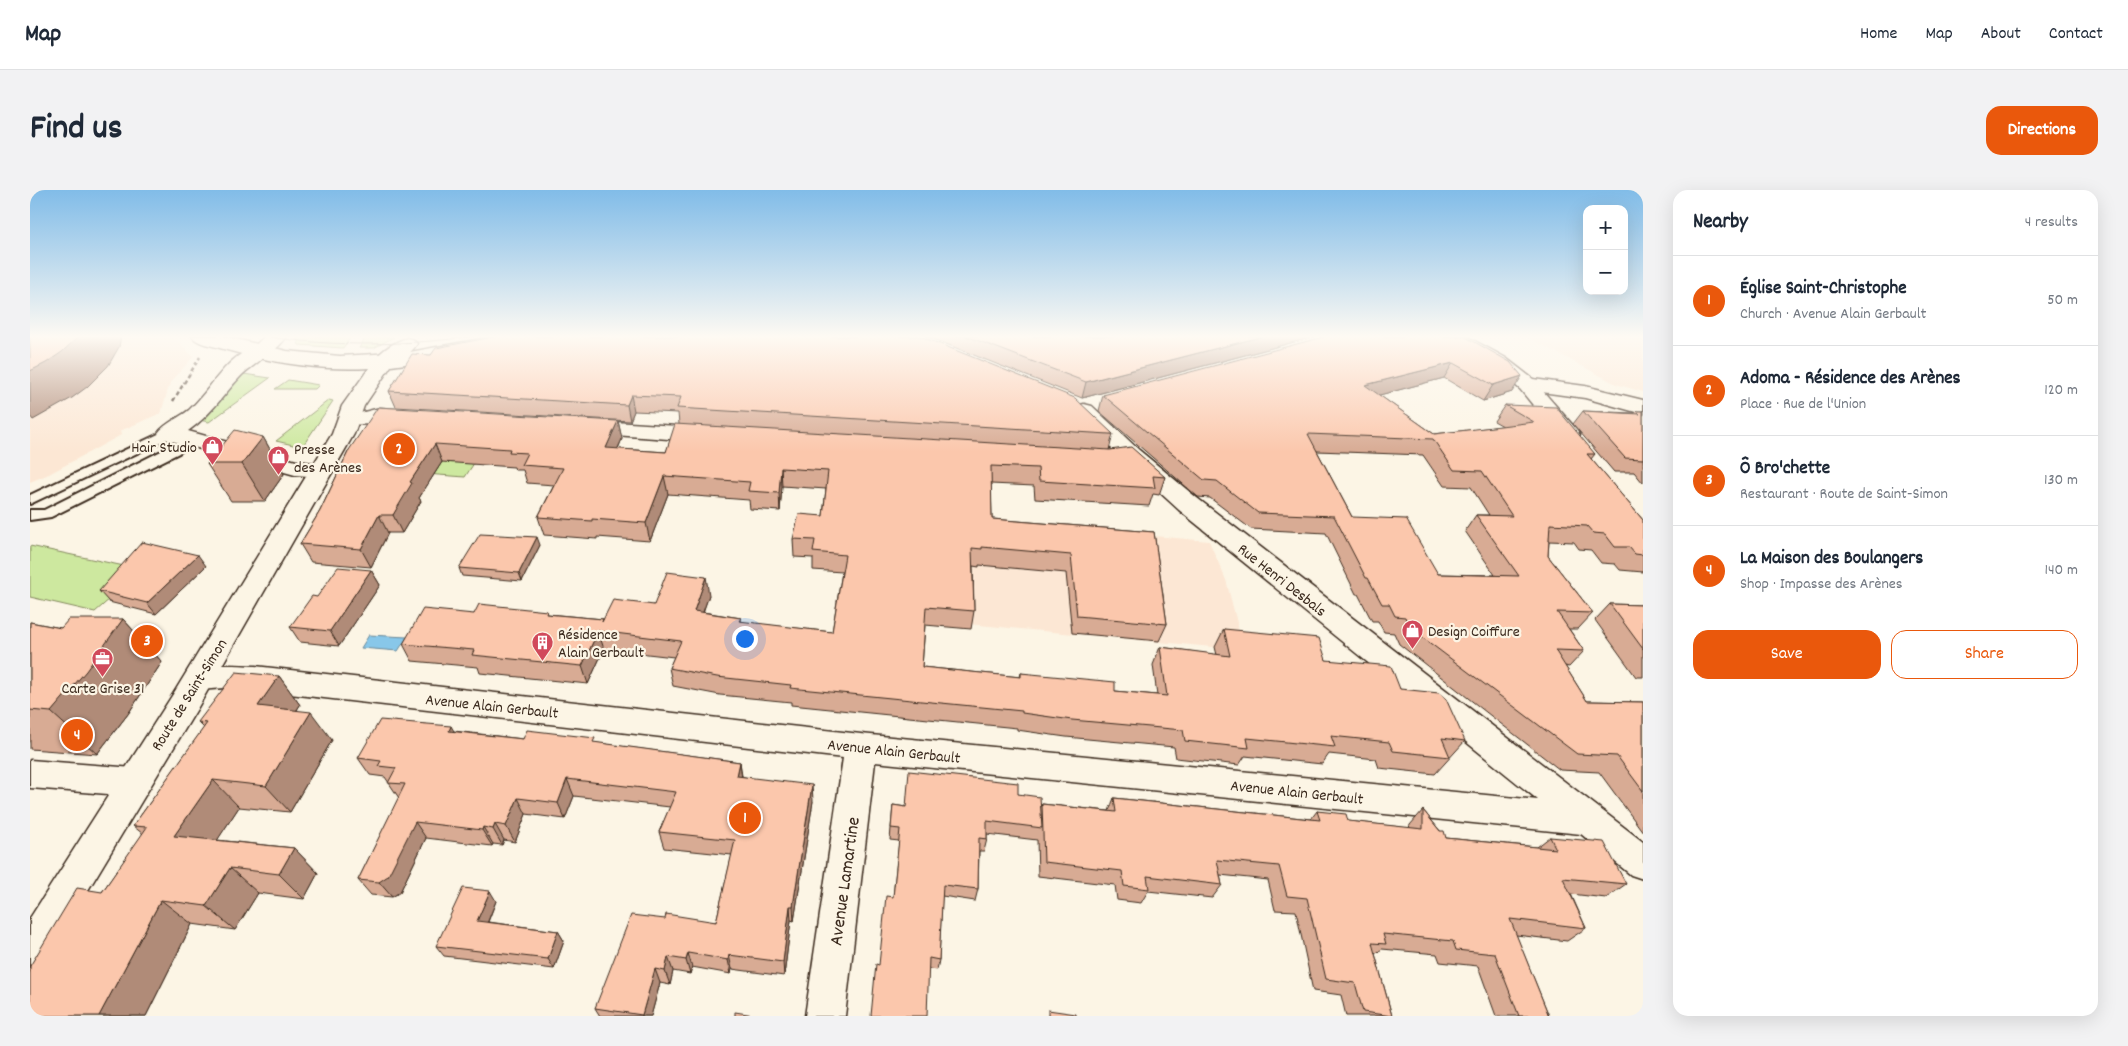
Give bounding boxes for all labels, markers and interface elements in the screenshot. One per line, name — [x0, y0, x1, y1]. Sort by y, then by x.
text: Map — [25, 18, 61, 52]
text: Home — [1860, 22, 1897, 47]
text: Map — [1925, 22, 1953, 47]
text: About — [1981, 22, 2021, 47]
text: Contact — [2049, 22, 2103, 47]
text: Find us — [30, 105, 122, 155]
button: Directions — [1986, 106, 2098, 155]
map controls — [1583, 205, 1628, 295]
button: + — [1583, 205, 1628, 250]
text: Nearby — [1693, 208, 1748, 238]
text: 4 results — [2025, 211, 2078, 234]
button: − — [1583, 250, 1628, 295]
text: Église Saint-Christophe — [1740, 276, 1907, 303]
text: 1 — [1707, 289, 1711, 312]
text: 50 m — [2047, 289, 2078, 312]
text: Church · Avenue Alain Gerbault — [1740, 303, 1926, 326]
text: Adoma - Résidence des Arènes — [1740, 366, 1961, 393]
text: 2 — [1706, 379, 1713, 402]
text: 120 m — [2044, 379, 2078, 402]
text: Place · Rue de l'Union — [1740, 393, 1866, 416]
pin: 2 — [383, 430, 415, 468]
shop icon: Hair Studio — [201, 434, 225, 465]
place label: Hair Studio — [131, 437, 197, 460]
place label: Presse des Arènes — [294, 439, 362, 480]
shop icon: Presse des Arènes — [266, 445, 290, 476]
text: Ô Bro'chette — [1740, 456, 1830, 483]
text: 3 — [1705, 469, 1713, 492]
text: 130 m — [2044, 469, 2078, 492]
text: Restaurant · Route de Saint-Simon — [1740, 483, 1948, 506]
street label: Rue Henri Desbals — [1232, 539, 1331, 623]
text: La Maison des Boulangers — [1740, 546, 1923, 573]
text: 4 — [1706, 559, 1712, 582]
text: 140 m — [2044, 559, 2078, 582]
text: Shop · Impasse des Arènes — [1740, 573, 1903, 596]
shop icon: Design Coiffure — [1400, 618, 1424, 649]
place label: Design Coiffure — [1428, 621, 1520, 644]
pin: 3 — [131, 622, 163, 660]
place label: Résidence Alain Gerbault — [558, 624, 644, 665]
your location — [732, 626, 758, 652]
building icon: Résidence Alain Gerbault — [530, 630, 554, 661]
button: Save — [1693, 630, 1881, 679]
button: Share — [1891, 630, 2078, 679]
street label: Route de Saint-Simon — [146, 635, 234, 756]
office icon: Carte Grise 31 — [91, 646, 115, 677]
place label: Carte Grise 31 — [62, 678, 144, 701]
street label: Avenue Alain Gerbault — [424, 689, 559, 726]
pin: 4 — [61, 716, 93, 754]
street label: Avenue Alain Gerbault — [826, 734, 961, 771]
street label: Avenue Alain Gerbault — [1229, 775, 1364, 812]
pin: 1 — [729, 799, 761, 837]
street label: Avenue Lamartine — [824, 815, 869, 948]

